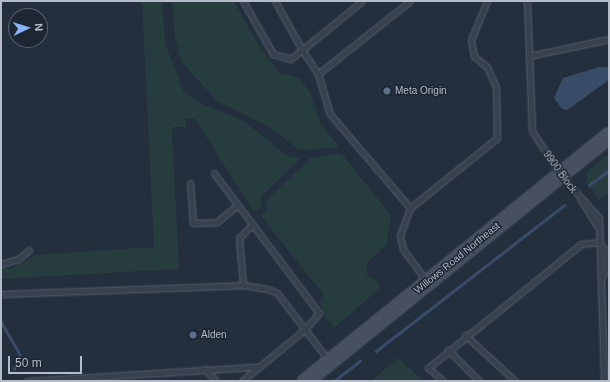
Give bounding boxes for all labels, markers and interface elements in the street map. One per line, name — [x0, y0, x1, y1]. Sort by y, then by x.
north arrow — [8, 8, 48, 48]
text: N — [33, 23, 45, 32]
place label: Meta Origin — [395, 85, 447, 97]
marker: Meta Origin — [382, 86, 392, 96]
street label: 9900 Block — [541, 148, 579, 196]
street label: Willows Road Northeast — [412, 220, 502, 296]
place label: Alden — [201, 329, 227, 341]
marker: Alden — [188, 330, 198, 340]
scale bar — [10, 348, 84, 374]
text: 50 m — [15, 356, 42, 370]

